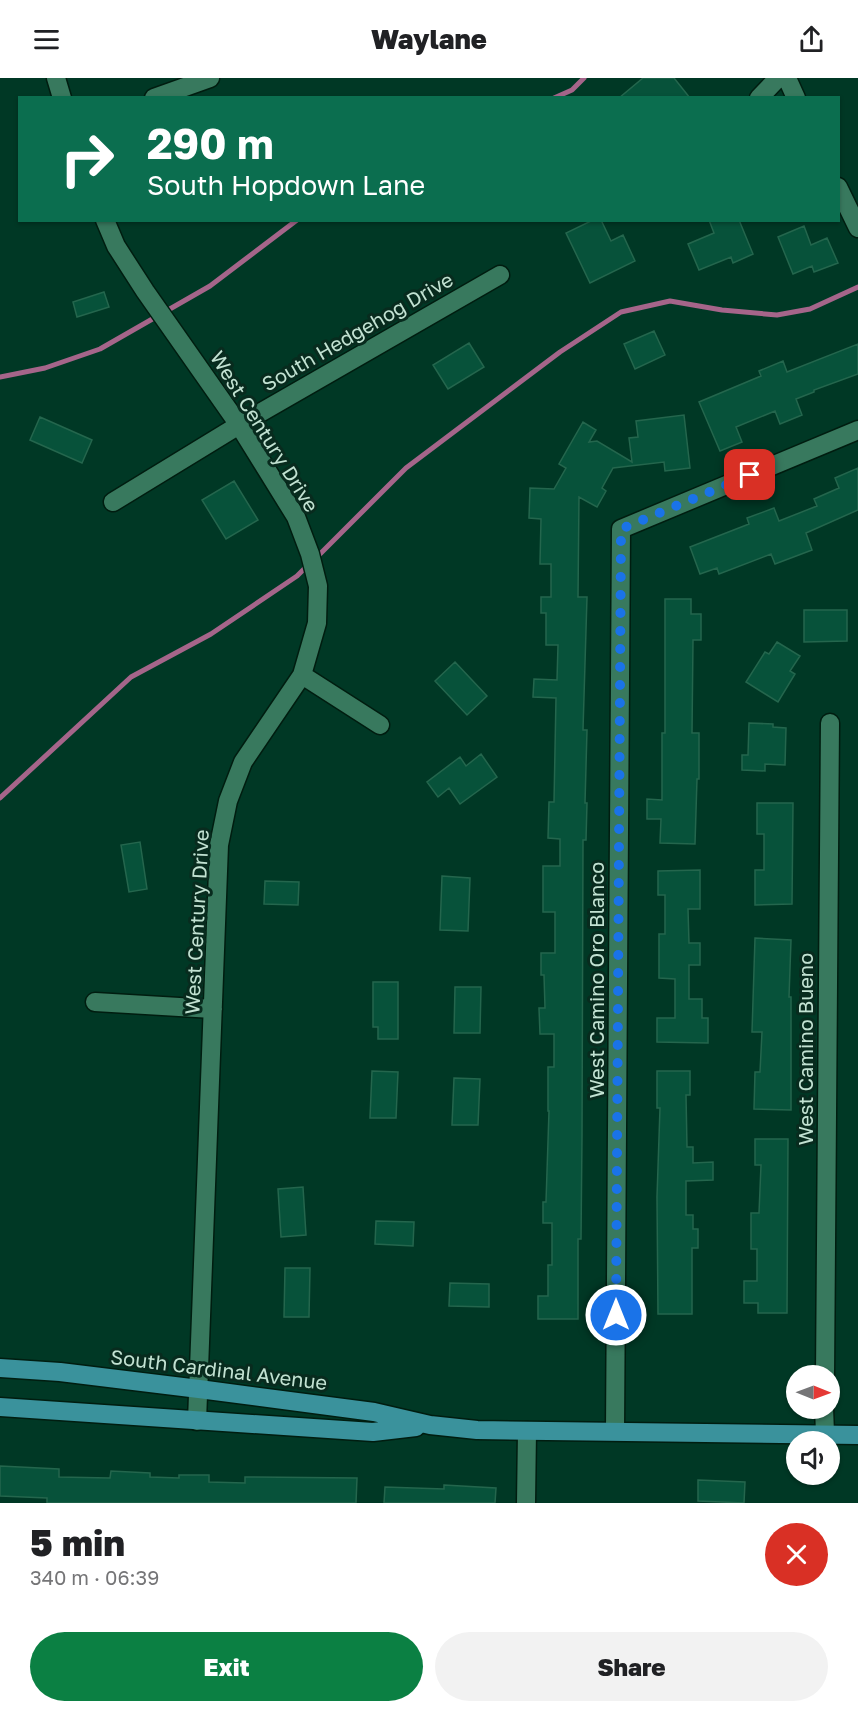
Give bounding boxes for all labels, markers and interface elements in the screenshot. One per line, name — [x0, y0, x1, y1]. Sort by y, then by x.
icon: menu — [30, 23, 63, 56]
text: Waylane — [371, 23, 487, 55]
icon: share — [795, 23, 828, 56]
text: 290 m — [147, 118, 274, 168]
icon: right — [48, 120, 126, 198]
text: South Hopdown Lane — [147, 169, 425, 201]
street label: South Hedgehog Drive — [257, 267, 457, 395]
street label: West Century Drive — [206, 346, 324, 516]
pin — [724, 449, 775, 500]
icon: arrive — [733, 458, 766, 491]
street label: West Century Drive — [179, 829, 213, 1015]
street label: West Camino Oro Blanco — [584, 862, 608, 1098]
street label: West Camino Bueno — [793, 953, 817, 1145]
position arrow — [584, 1283, 648, 1347]
street label: South Cardinal Avenue — [109, 1344, 329, 1394]
north arrow — [786, 1365, 840, 1419]
map controls — [786, 1365, 840, 1485]
button: sound — [786, 1431, 840, 1485]
text: 5 min — [30, 1521, 125, 1564]
button: close — [765, 1523, 828, 1586]
text: 340 m · 06:39 — [30, 1565, 159, 1589]
button: Exit — [30, 1632, 423, 1701]
button: Share — [435, 1632, 828, 1701]

